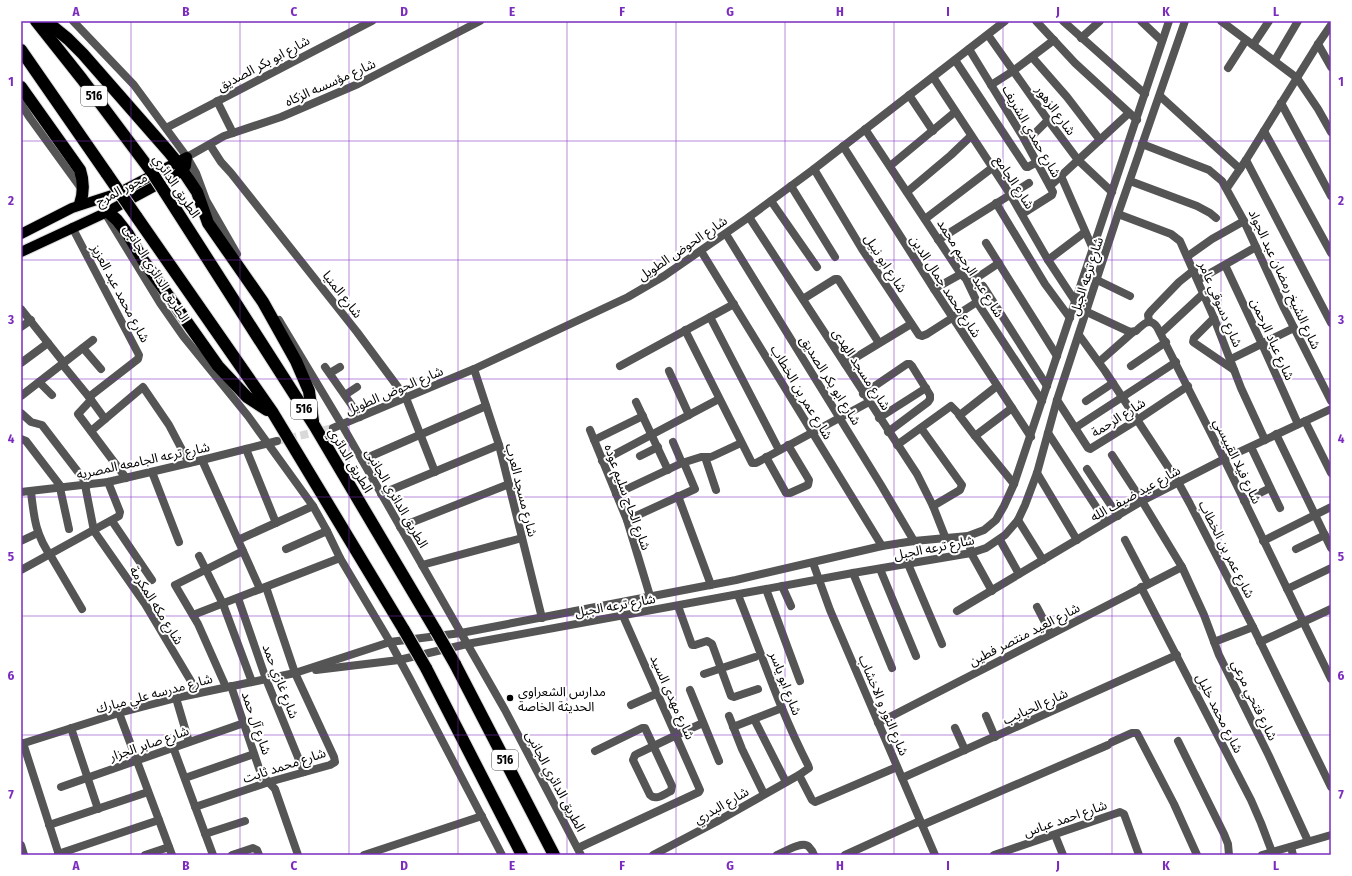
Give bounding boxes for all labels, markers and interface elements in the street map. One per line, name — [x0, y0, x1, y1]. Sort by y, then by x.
text: A — [71, 4, 80, 19]
text: B — [182, 4, 190, 19]
text: C — [291, 4, 298, 19]
text: D — [400, 4, 408, 19]
text: E — [509, 4, 515, 19]
text: F — [619, 4, 625, 19]
text: G — [726, 4, 734, 19]
text: H — [836, 4, 844, 19]
text: I — [946, 4, 950, 19]
text: J — [1055, 4, 1060, 19]
text: K — [1162, 4, 1170, 19]
text: L — [1273, 4, 1279, 19]
street label: شارع ابو بكر الصديق — [214, 33, 313, 97]
street label: شارع مؤسسه الزكاه — [283, 56, 379, 112]
text: 1 — [8, 74, 14, 89]
text: 1 — [1338, 74, 1344, 89]
street label: شارع الزهور — [1030, 82, 1079, 140]
street label: شارع حمدي الشريف — [996, 83, 1064, 181]
road number: 516 — [81, 86, 107, 106]
street label: الطريق الدائري — [147, 152, 203, 222]
street label: شارع الجامع — [989, 153, 1037, 213]
street label: محور المرج — [93, 169, 151, 212]
text: 2 — [7, 193, 14, 208]
text: 2 — [1337, 193, 1344, 208]
street label: شارع الشيخ رمضان عبد الجواد — [1243, 207, 1324, 353]
street label: شارع الحوض الطويل — [635, 213, 731, 286]
street label: شارع عبد الرحيم محمد — [932, 216, 1007, 322]
street label: الطريق الدائري الجانبى — [118, 222, 193, 326]
street label: شارع ابو نبيل — [859, 231, 910, 297]
street label: شارع محمد جمال الدين — [904, 232, 984, 342]
street label: شارع ترعه الجبل — [1067, 235, 1109, 318]
street label: شارع محمد عبد العزيز — [85, 241, 153, 346]
street label: شارع دسوقي عامر — [1193, 258, 1245, 350]
street label: شارع المنيا — [317, 268, 366, 323]
street label: شارع عباد الرحمن — [1245, 296, 1297, 384]
text: 3 — [7, 312, 14, 327]
text: 3 — [1337, 312, 1344, 327]
street label: شارع مسجد الهدى — [827, 326, 894, 415]
street label: شارع ابو بكر الصديق — [794, 333, 864, 429]
street label: شارع عمر بن الخطاب — [765, 342, 836, 444]
street label: شارع الحوض الطويل — [343, 363, 446, 421]
street label: شارع الرحمة — [1088, 395, 1150, 442]
road number: 516 — [291, 399, 317, 419]
street label: شارع فيلا القبيسي — [1208, 416, 1265, 508]
street label: الطريق الدائري — [323, 425, 376, 497]
text: 4 — [8, 431, 15, 446]
text: 4 — [1338, 431, 1345, 446]
street label: شارع ترعه الجامعه المصريه — [75, 439, 212, 485]
street label: شارع مسجد العرب — [500, 442, 540, 539]
street label: شارع الحاج سليم عوده — [599, 442, 654, 553]
street label: الطريق الدائري الجانبى — [359, 446, 431, 552]
street label: شارع عيد ضيف الله — [1088, 463, 1184, 527]
street label: شارع عمر بن الخطاب — [1193, 498, 1258, 602]
street label: شارع ترعه الجبل — [893, 532, 976, 566]
text: 5 — [8, 549, 14, 564]
text: 5 — [1338, 549, 1344, 564]
street label: شارع مكه المكرمة — [124, 563, 187, 649]
street label: شارع ترعه الجبل — [574, 591, 657, 623]
street label: شارع العيد منتصر فطين — [966, 600, 1084, 672]
street label: شارع غازي حمد — [257, 642, 302, 722]
street label: شارع ابو ياسر — [763, 648, 805, 718]
street label: شارع النور و الاخشاب — [853, 652, 912, 759]
street label: شارع مهدى السيد — [644, 653, 698, 743]
street label: شارع فتحي مرعي — [1226, 658, 1281, 744]
text: 6 — [8, 668, 15, 683]
text: 6 — [1338, 668, 1345, 683]
street label: شارع مدرسه علي مبارك — [94, 671, 215, 719]
street label: شارع محمد خليل — [1190, 671, 1246, 757]
place label: مدارس الشعراوي الحديثة الخاصة — [518, 684, 606, 714]
street label: شارع الحبايب — [1000, 685, 1071, 730]
street label: شارع آل حمد — [236, 690, 274, 758]
marker: مدارس الشعراوي الحديثة الخاصة — [505, 693, 515, 703]
street label: شارع صابر الجزار — [107, 723, 192, 767]
street label: الطريق الدائري الجانبى — [520, 728, 588, 836]
street label: شارع محمد ثابت — [241, 745, 328, 789]
road number: 516 — [492, 750, 518, 770]
street label: شارع البدري — [691, 784, 753, 830]
text: 7 — [8, 787, 14, 802]
text: 7 — [1338, 787, 1344, 802]
street label: شارع احمد عباس — [1022, 797, 1110, 843]
text: A — [71, 858, 80, 873]
text: B — [182, 858, 190, 873]
text: C — [291, 858, 298, 873]
text: D — [400, 858, 408, 873]
text: E — [509, 858, 515, 873]
text: F — [619, 858, 625, 873]
text: G — [726, 858, 734, 873]
text: H — [836, 858, 844, 873]
text: I — [946, 858, 950, 873]
text: J — [1055, 858, 1060, 873]
text: K — [1162, 858, 1170, 873]
text: L — [1273, 858, 1279, 873]

